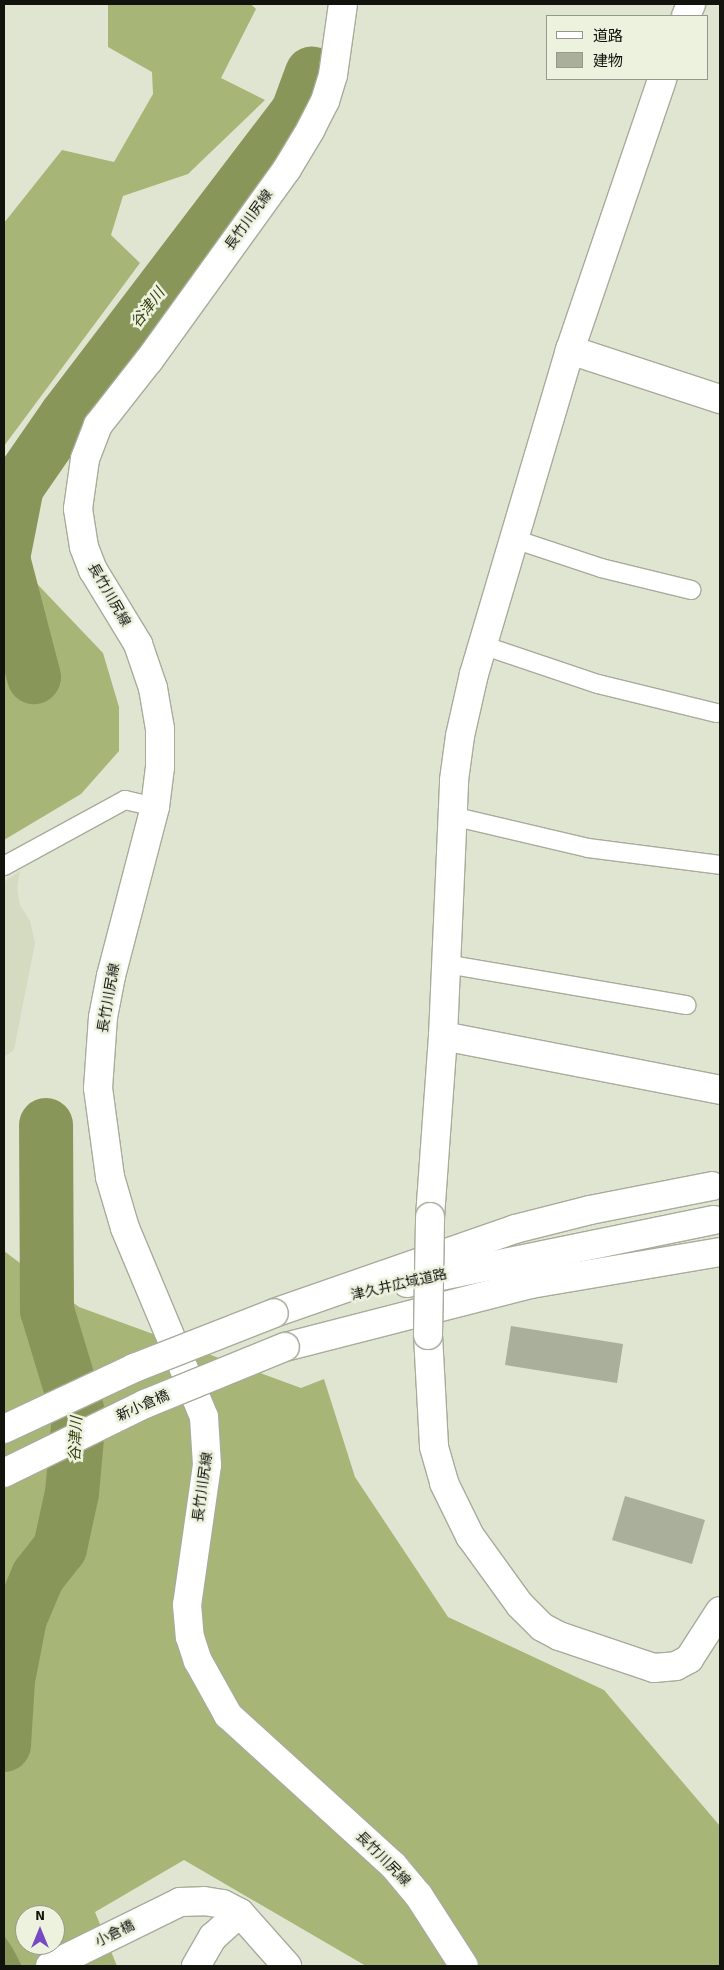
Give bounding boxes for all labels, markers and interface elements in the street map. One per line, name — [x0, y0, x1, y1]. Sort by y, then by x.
legend — [546, 15, 709, 80]
text: 道路 — [593, 27, 623, 45]
text: 建物 — [593, 52, 623, 70]
street label: 長竹川尻線 — [222, 187, 276, 253]
water label: 谷津川 — [127, 285, 169, 331]
street label: 長竹川尻線 — [84, 560, 134, 630]
street label: 長竹川尻線 — [95, 962, 123, 1034]
street label: 津久井広域道路 — [349, 1266, 449, 1304]
street label: 新小倉橋 — [114, 1387, 172, 1425]
water label: 谷津川 — [66, 1416, 86, 1462]
street label: 長竹川尻線 — [190, 1451, 216, 1523]
street label: 長竹川尻線 — [352, 1828, 414, 1890]
north arrow — [15, 1905, 65, 1955]
text: N — [35, 1907, 45, 1924]
street label: 小倉橋 — [92, 1917, 138, 1951]

